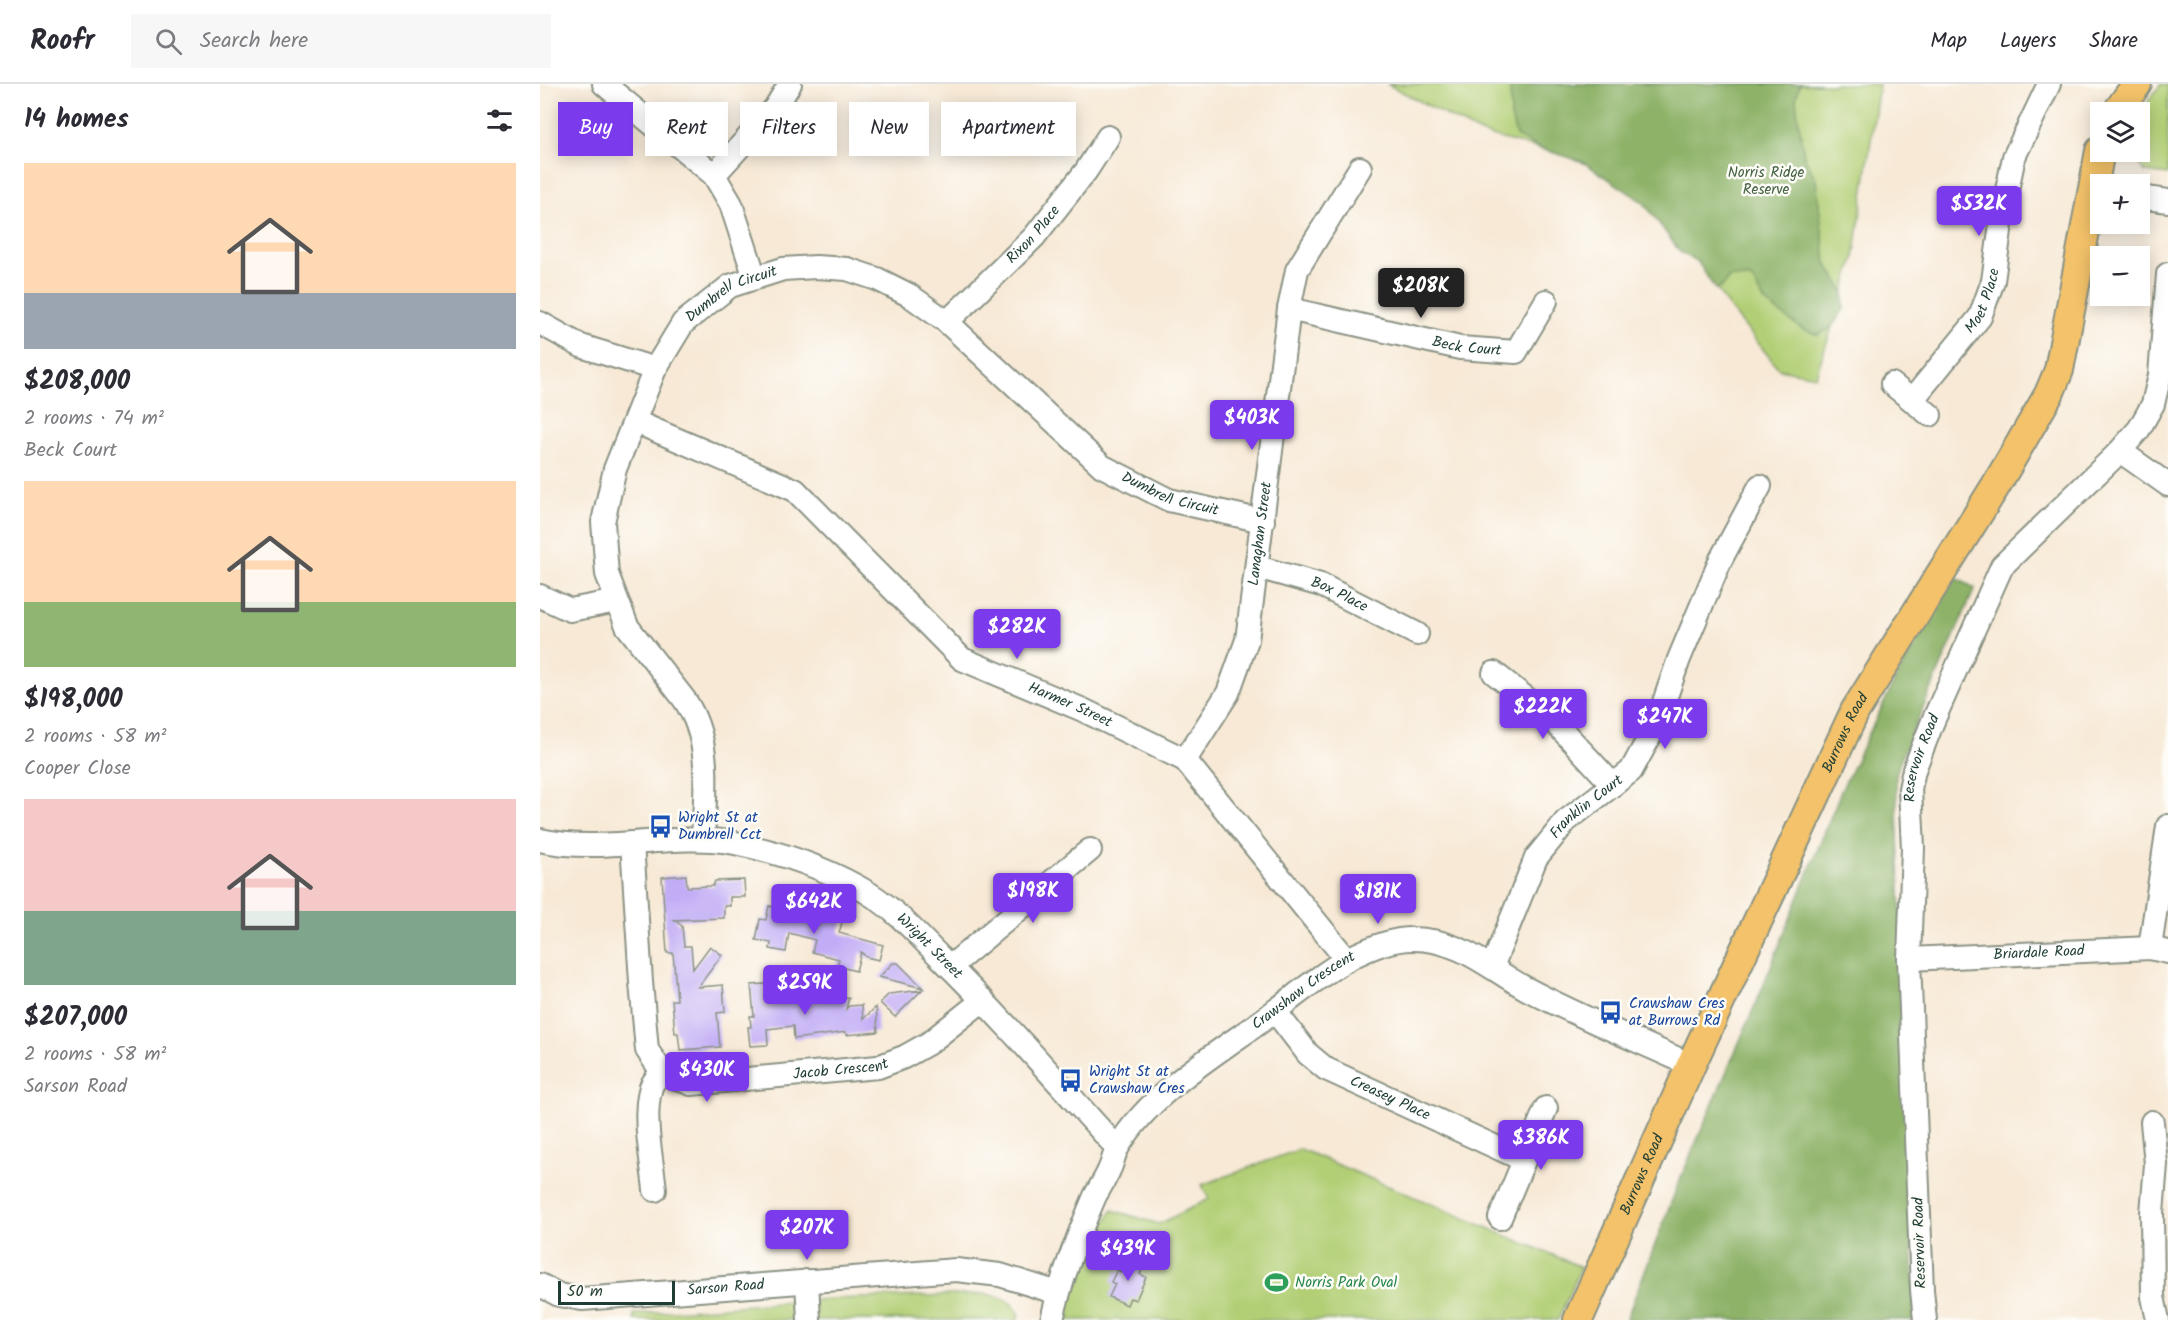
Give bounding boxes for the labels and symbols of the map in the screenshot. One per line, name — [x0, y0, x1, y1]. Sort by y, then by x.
park label: Norris Ridge Reserve — [1728, 161, 1805, 202]
pin: $532K — [1937, 186, 2021, 237]
street label: Rixon Place — [1001, 200, 1067, 270]
street label: Dumbrell Circuit — [680, 260, 780, 329]
street label: Moet Place — [1959, 267, 2007, 339]
pin: $208K — [1379, 268, 1463, 319]
street label: Beck Court — [1430, 330, 1502, 363]
pin: $403K — [1210, 400, 1294, 451]
street label: Dumbrell Circuit — [1117, 466, 1221, 523]
street label: Lanaghan Street — [1242, 480, 1279, 587]
street label: Box Place — [1308, 571, 1372, 619]
pin: $282K — [975, 609, 1059, 660]
street label: Harmer Street — [1024, 676, 1116, 735]
street label: Burrows Road — [1816, 688, 1876, 777]
pin: $222K — [1501, 689, 1585, 740]
pin: $247K — [1623, 699, 1707, 750]
street label: Reservoir Road — [1898, 710, 1947, 803]
street label: Franklin Court — [1544, 769, 1629, 844]
place label: Wright St at Dumbrell Cct — [678, 806, 761, 847]
bus stop icon: Wright St at Dumbrell Cct — [647, 814, 673, 840]
pin: $198K — [991, 873, 1075, 924]
pin: $181K — [1336, 874, 1420, 925]
pin: $642K — [772, 884, 856, 935]
street label: Wright Street — [891, 908, 968, 985]
street label: Briardale Road — [1993, 939, 2085, 967]
street label: Crawshaw Crescent — [1247, 945, 1360, 1036]
pin: $259K — [763, 965, 847, 1016]
place label: Crawshaw Cres at Burrows Rd — [1629, 992, 1725, 1033]
bus stop icon: Crawshaw Cres at Burrows Rd — [1598, 1000, 1624, 1026]
pin: $430K — [665, 1052, 749, 1103]
street label: Jacob Crescent — [792, 1052, 892, 1087]
place label: Wright St at Crawshaw Cres — [1089, 1060, 1185, 1101]
bus stop icon: Wright St at Crawshaw Cres — [1058, 1068, 1084, 1094]
street label: Creasey Place — [1346, 1069, 1434, 1127]
pin: $386K — [1499, 1120, 1583, 1171]
street label: Burrows Road — [1614, 1130, 1671, 1219]
street label: Reservoir Road — [1906, 1196, 1934, 1289]
pin: $207K — [765, 1210, 849, 1261]
pin: $439K — [1086, 1231, 1170, 1282]
sports icon: Norris Park Oval — [1264, 1270, 1290, 1296]
place label: Norris Park Oval — [1295, 1271, 1398, 1295]
street label: Sarson Road — [686, 1273, 766, 1303]
scale bar — [558, 1278, 675, 1306]

